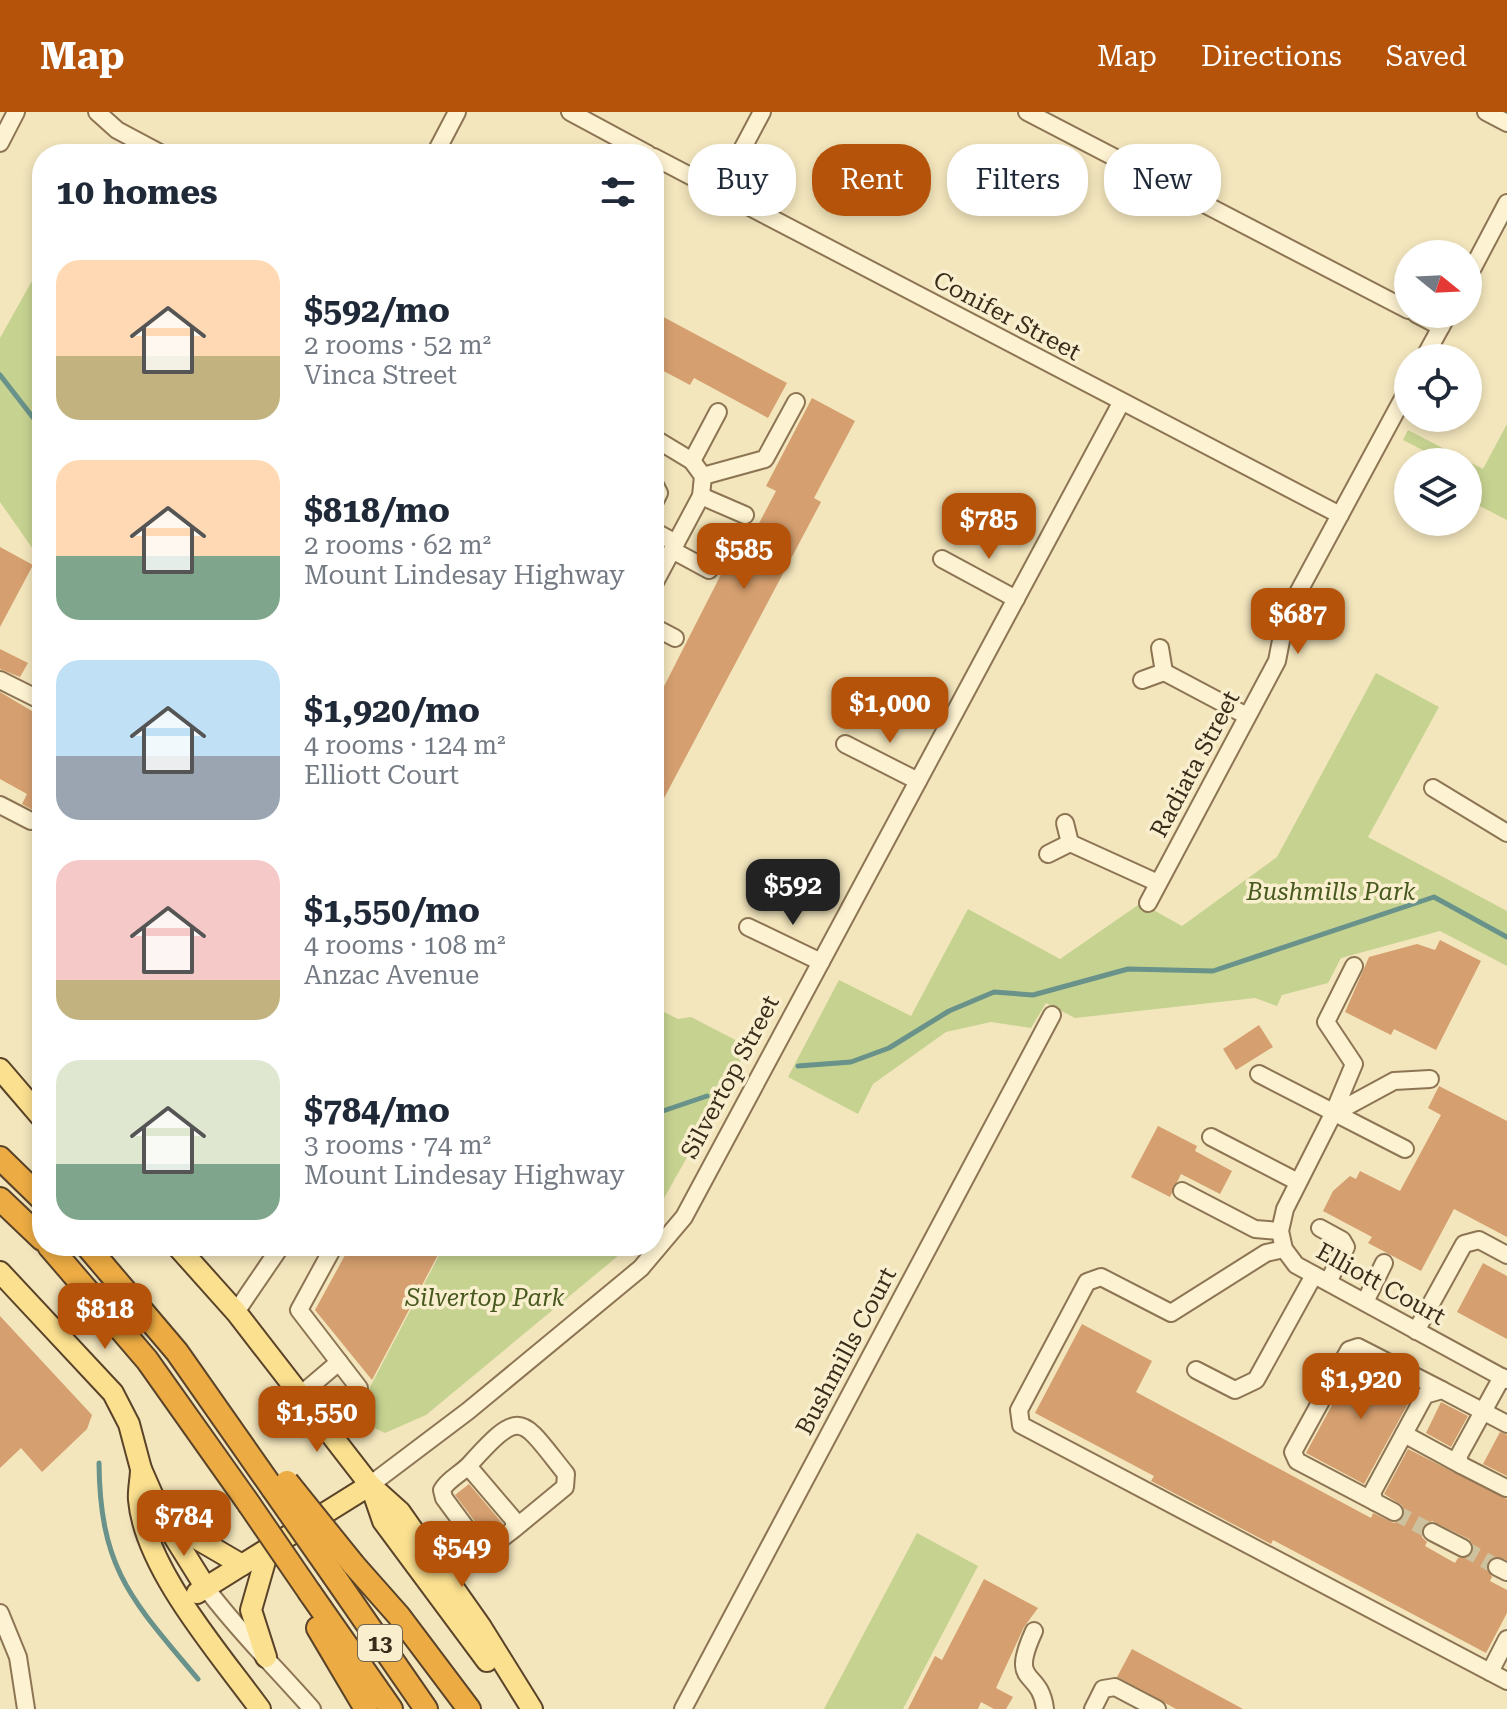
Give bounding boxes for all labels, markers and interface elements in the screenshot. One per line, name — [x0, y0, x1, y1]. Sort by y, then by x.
text: Map — [40, 34, 125, 78]
text: Map — [1097, 40, 1157, 73]
text: Directions — [1201, 40, 1342, 73]
text: Saved — [1386, 40, 1467, 73]
chip: Buy — [688, 144, 796, 216]
chip: Rent — [812, 144, 931, 216]
chip: Filters — [947, 144, 1088, 216]
chip: New — [1104, 144, 1221, 216]
icon: filters — [596, 170, 640, 214]
text: 10 homes — [56, 172, 218, 212]
north arrow — [1394, 240, 1482, 328]
map controls — [1394, 240, 1482, 536]
street label: Conifer Street — [929, 266, 1085, 367]
text: $592/mo — [304, 290, 450, 330]
icon: home — [120, 292, 216, 388]
text: 2 rooms · 52 m² — [304, 330, 491, 360]
button: locate — [1394, 344, 1482, 432]
text: Vinca Street — [304, 360, 457, 390]
button: layers — [1394, 448, 1482, 536]
text: $818/mo — [304, 490, 450, 530]
icon: home — [120, 492, 216, 588]
pin: $785 — [942, 493, 1036, 561]
text: $785 — [960, 504, 1018, 534]
pin: $585 — [697, 523, 791, 591]
text: 2 rooms · 62 m² — [304, 530, 491, 560]
text: $585 — [715, 534, 773, 564]
text: Mount Lindesay Highway — [304, 560, 625, 590]
pin: $687 — [1251, 588, 1345, 656]
text: $687 — [1269, 599, 1327, 629]
pin: $1,000 — [825, 677, 955, 745]
street label: Radiata Street — [1145, 686, 1245, 842]
text: $1,000 — [849, 688, 931, 718]
text: $1,920/mo — [304, 690, 480, 730]
icon: home — [120, 692, 216, 788]
text: 4 rooms · 124 m² — [304, 730, 506, 760]
text: Elliott Court — [304, 760, 459, 790]
pin: $592 — [746, 859, 840, 927]
text: $592 — [764, 870, 822, 900]
park label: Bushmills Park — [1245, 878, 1416, 906]
text: $1,550/mo — [304, 890, 480, 930]
icon: home — [120, 892, 216, 988]
text: 4 rooms · 108 m² — [304, 930, 506, 960]
text: Anzac Avenue — [304, 960, 479, 990]
street label: Silvertop Street — [675, 991, 785, 1163]
text: $784/mo — [304, 1090, 450, 1130]
icon: home — [120, 1092, 216, 1188]
text: 3 rooms · 74 m² — [304, 1130, 491, 1160]
text: Mount Lindesay Highway — [304, 1160, 625, 1190]
street label: Elliott Court — [1312, 1237, 1450, 1331]
street label: Bushmills Court — [790, 1262, 902, 1440]
pin: $818 — [58, 1283, 152, 1351]
park label: Silvertop Park — [405, 1284, 564, 1312]
text: $818 — [76, 1294, 134, 1324]
pin: $1,920 — [1296, 1353, 1426, 1421]
text: $1,920 — [1320, 1364, 1402, 1394]
pin: $1,550 — [252, 1386, 382, 1454]
text: $1,550 — [276, 1397, 358, 1427]
pin: $784 — [137, 1490, 231, 1558]
text: $784 — [155, 1501, 213, 1531]
pin: $549 — [415, 1521, 509, 1589]
text: $549 — [433, 1532, 491, 1562]
road number: 13 — [358, 1625, 402, 1661]

